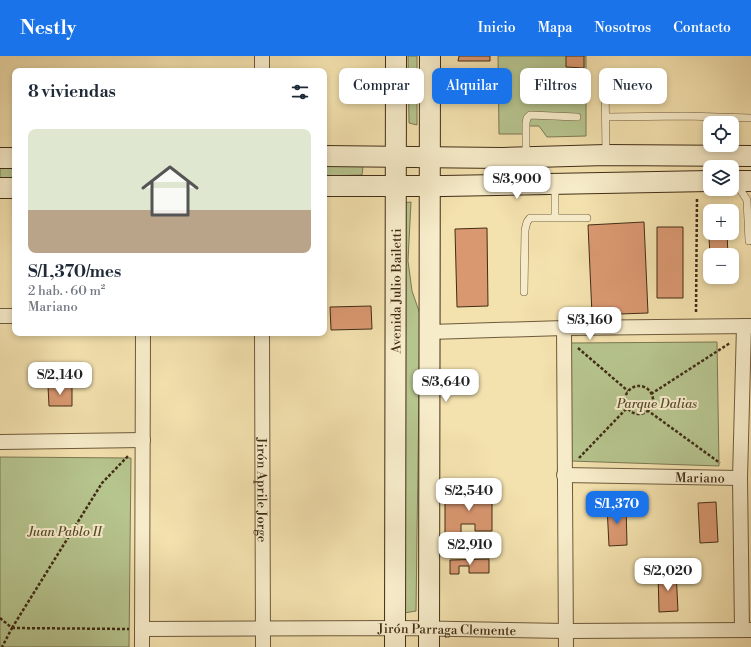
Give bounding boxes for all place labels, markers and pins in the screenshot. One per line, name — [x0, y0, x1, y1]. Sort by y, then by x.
pin: S/3,900 — [480, 166, 554, 200]
pin: S/3,160 — [553, 307, 627, 341]
pin: S/2,140 — [23, 362, 97, 396]
pin: S/3,640 — [409, 369, 483, 403]
pin: S/2,540 — [432, 478, 506, 512]
pin: S/1,370 — [580, 491, 654, 525]
pin: S/2,910 — [433, 532, 507, 566]
pin: S/2,020 — [631, 558, 705, 592]

